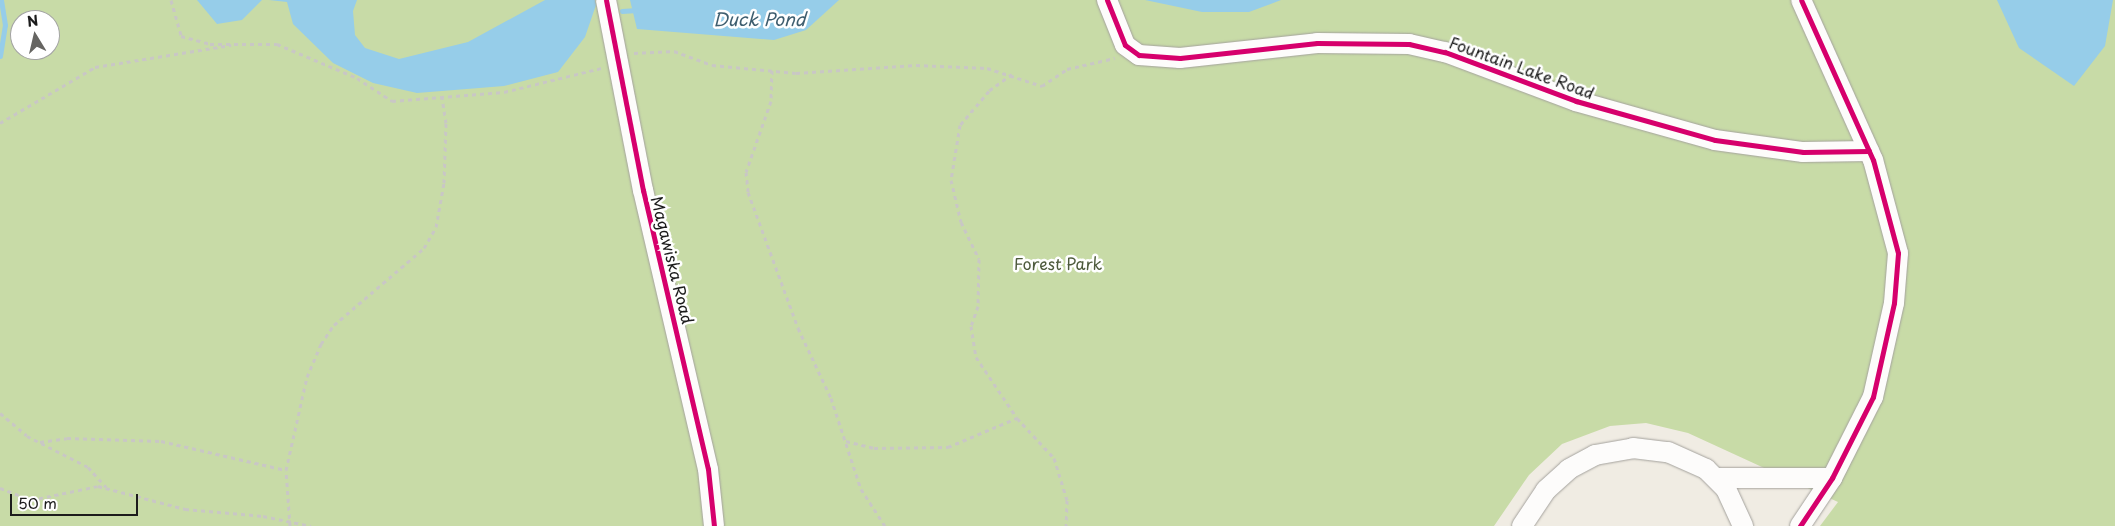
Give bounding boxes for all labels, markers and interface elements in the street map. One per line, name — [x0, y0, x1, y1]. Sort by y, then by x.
water label: Duck Pond — [712, 8, 806, 30]
text: N — [26, 9, 40, 32]
north arrow — [10, 10, 60, 60]
street label: Fountain Lake Road — [1447, 32, 1597, 102]
street label: Magawiska Road — [648, 194, 698, 326]
park label: Forest Park — [1014, 253, 1102, 273]
scale bar — [12, 484, 140, 516]
text: 50 m — [18, 491, 57, 514]

